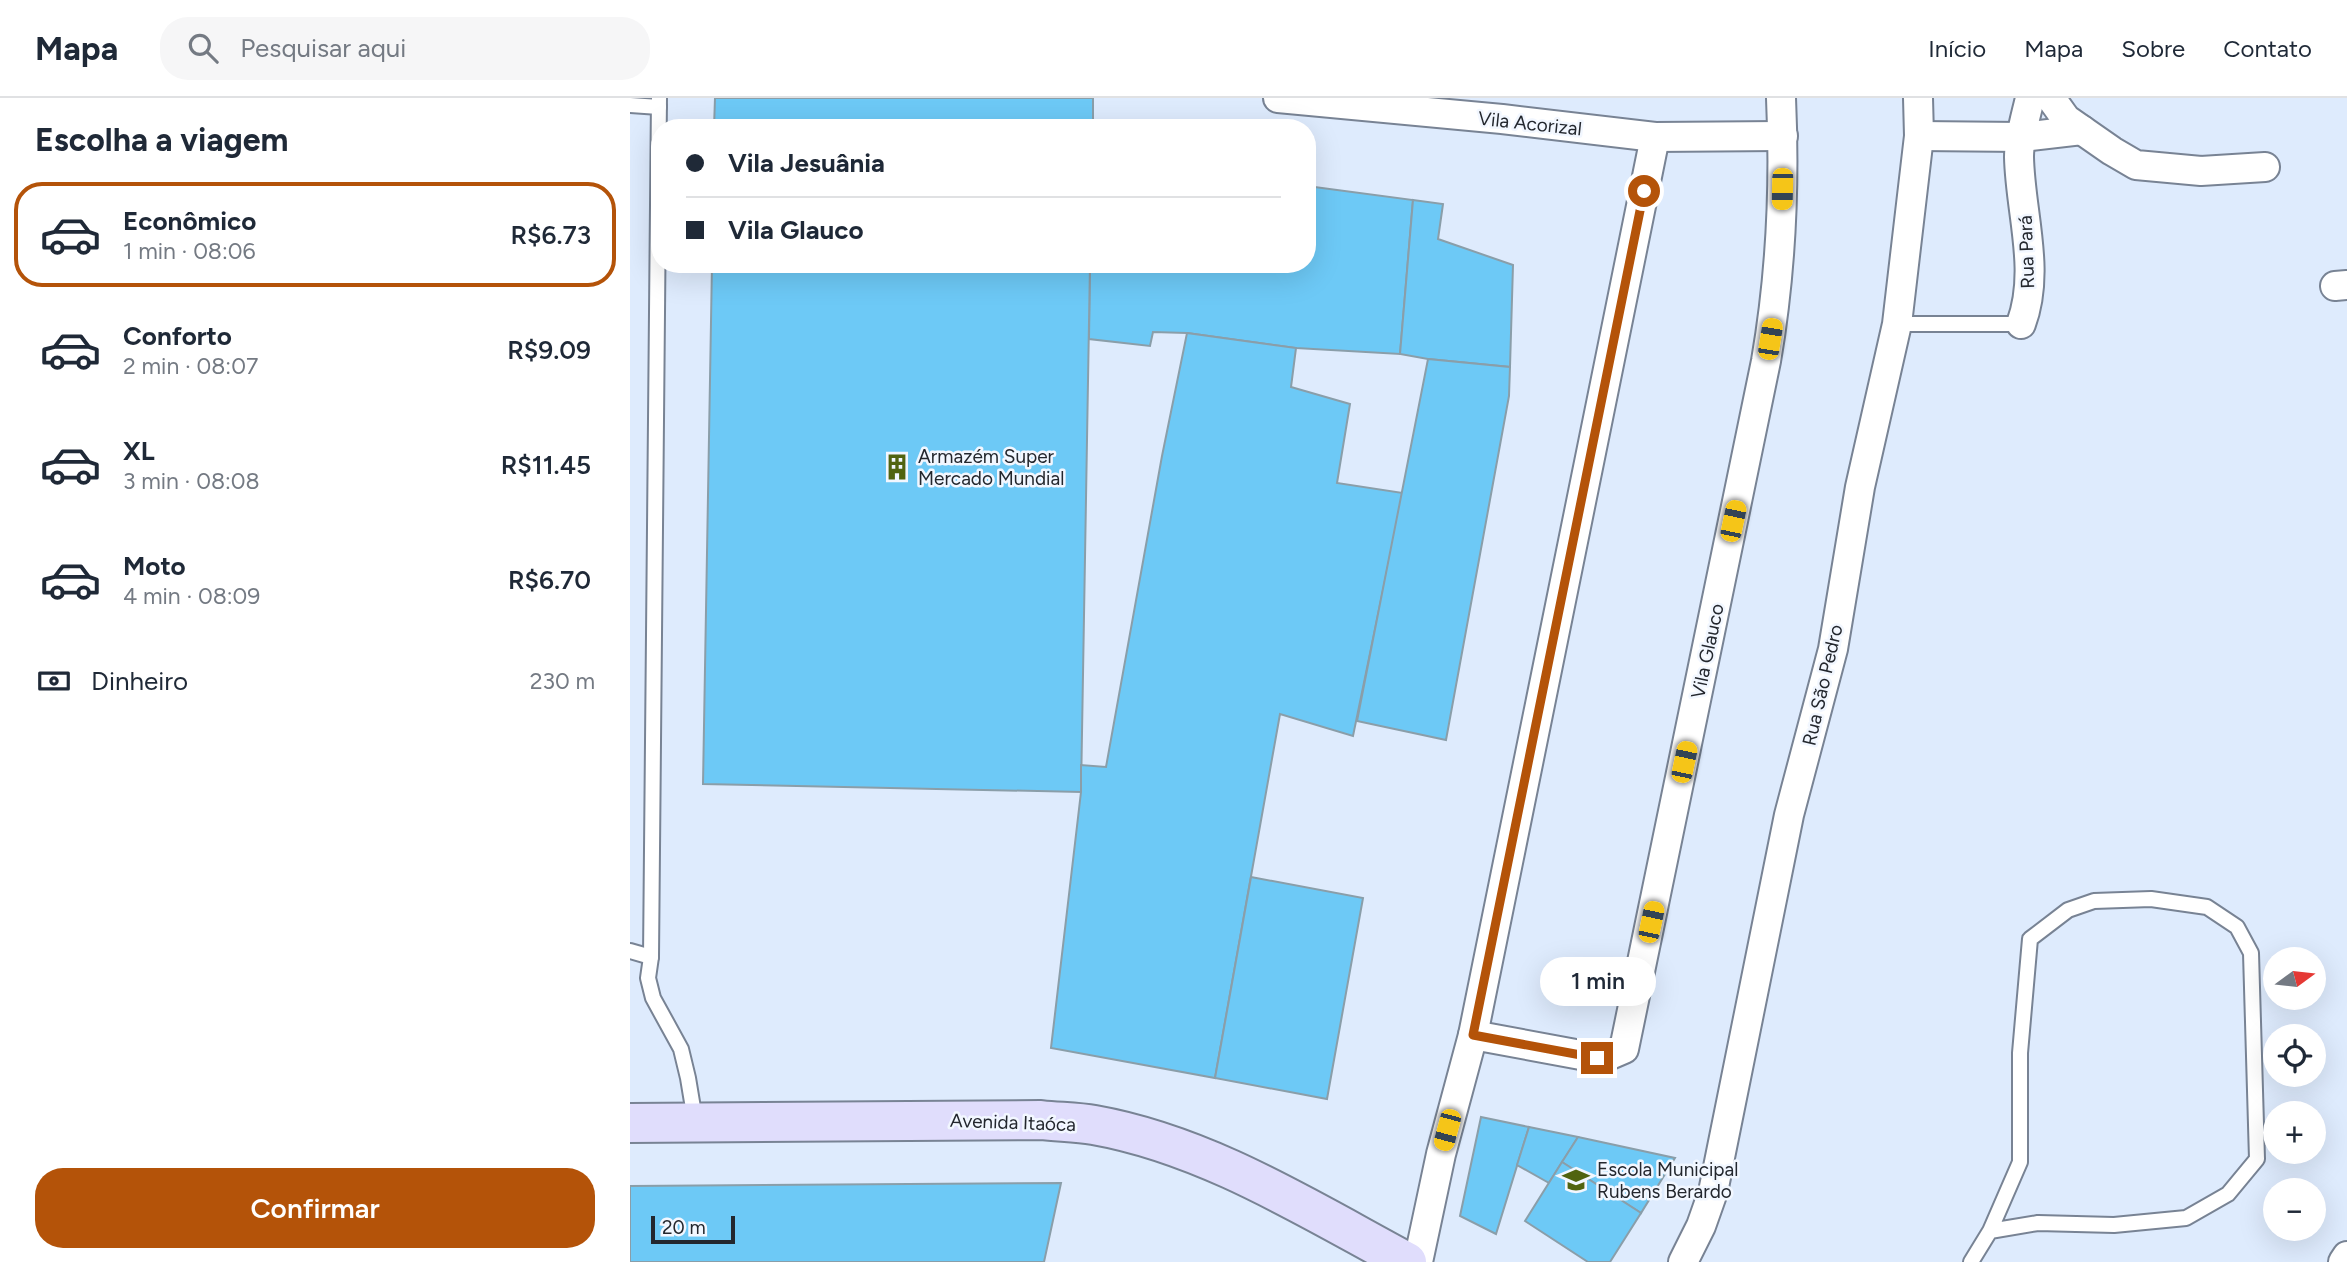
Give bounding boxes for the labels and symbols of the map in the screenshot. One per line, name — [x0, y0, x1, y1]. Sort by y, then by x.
street label: Vila Acorizal — [1477, 107, 1583, 140]
car — [1772, 168, 1793, 210]
route start — [1628, 175, 1660, 207]
street label: Rua Pará — [2014, 215, 2039, 289]
car — [1757, 317, 1784, 361]
place label: Armazém Super Mercado Mundial — [918, 445, 1064, 490]
building icon: Armazém Super Mercado Mundial — [882, 452, 912, 482]
car — [1719, 498, 1748, 544]
street label: Vila Glauco — [1686, 602, 1729, 701]
street label: Rua São Pedro — [1797, 622, 1848, 748]
car — [1670, 739, 1699, 785]
car — [1637, 899, 1666, 945]
north arrow — [2263, 947, 2326, 1010]
callout: 1 min — [1539, 956, 1655, 1006]
route end — [1581, 1042, 1613, 1074]
car — [1432, 1107, 1463, 1153]
street label: Avenida Itaóca — [950, 1109, 1076, 1136]
place label: Escola Municipal Rubens Berardo — [1597, 1158, 1738, 1203]
school or university icon: Escola Municipal Rubens Berardo — [1561, 1165, 1591, 1195]
scale bar — [651, 1213, 735, 1245]

